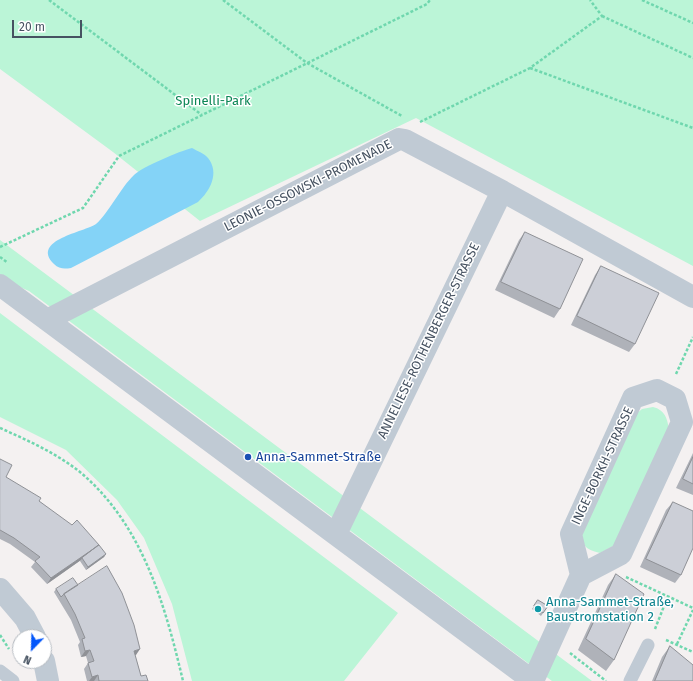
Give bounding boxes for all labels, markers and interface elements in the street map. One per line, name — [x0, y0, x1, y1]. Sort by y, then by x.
scale bar — [14, 12, 84, 38]
text: 20 m — [19, 20, 45, 34]
park label: Spinelli-Park — [175, 93, 251, 109]
street label: LEONIE-OSSOWSKI-PROMENADE — [221, 137, 395, 235]
street label: ANNELIESE-ROTHENBERGER-STRASSE — [375, 241, 483, 441]
street label: INGE-BORKH-STRASSE — [569, 404, 637, 528]
place label: Anna-Sammet-Straße — [256, 449, 381, 465]
marker: Anna-Sammet-Straße — [243, 452, 253, 462]
place label: Anna-Sammet-Straße, Baustromstation 2 — [546, 594, 674, 625]
marker: Anna-Sammet-Straße, Baustromstation 2 — [533, 604, 543, 614]
north arrow — [12, 629, 52, 669]
text: N — [22, 652, 33, 667]

